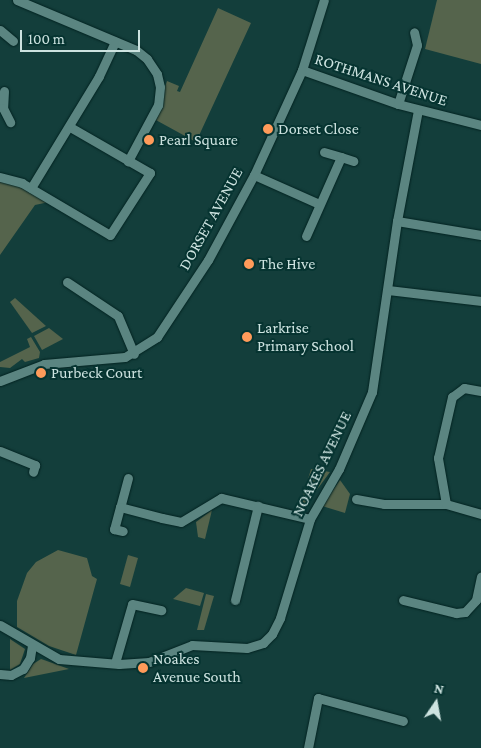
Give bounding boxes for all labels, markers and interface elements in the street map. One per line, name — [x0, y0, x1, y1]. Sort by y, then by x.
scale bar — [22, 20, 142, 52]
text: 100 m — [28, 31, 65, 47]
street label: ROTHMANS AVENUE — [312, 50, 450, 110]
place label: Dorset Close — [278, 119, 359, 139]
marker: Dorset Close — [262, 123, 274, 135]
place label: Pearl Square — [159, 130, 238, 150]
marker: Pearl Square — [143, 134, 155, 146]
street label: DORSET AVENUE — [175, 164, 247, 274]
place label: The Hive — [259, 254, 315, 274]
marker: The Hive — [243, 258, 255, 270]
place label: Larkrise Primary School — [257, 318, 354, 356]
marker: Larkrise Primary School — [241, 331, 253, 343]
place label: Purbeck Court — [51, 363, 142, 383]
marker: Purbeck Court — [35, 367, 47, 379]
street label: NOAKES AVENUE — [288, 408, 356, 520]
place label: Noakes Avenue South — [153, 649, 241, 687]
marker: Noakes Avenue South — [137, 662, 149, 674]
north arrow — [411, 678, 461, 728]
text: N — [433, 680, 445, 697]

